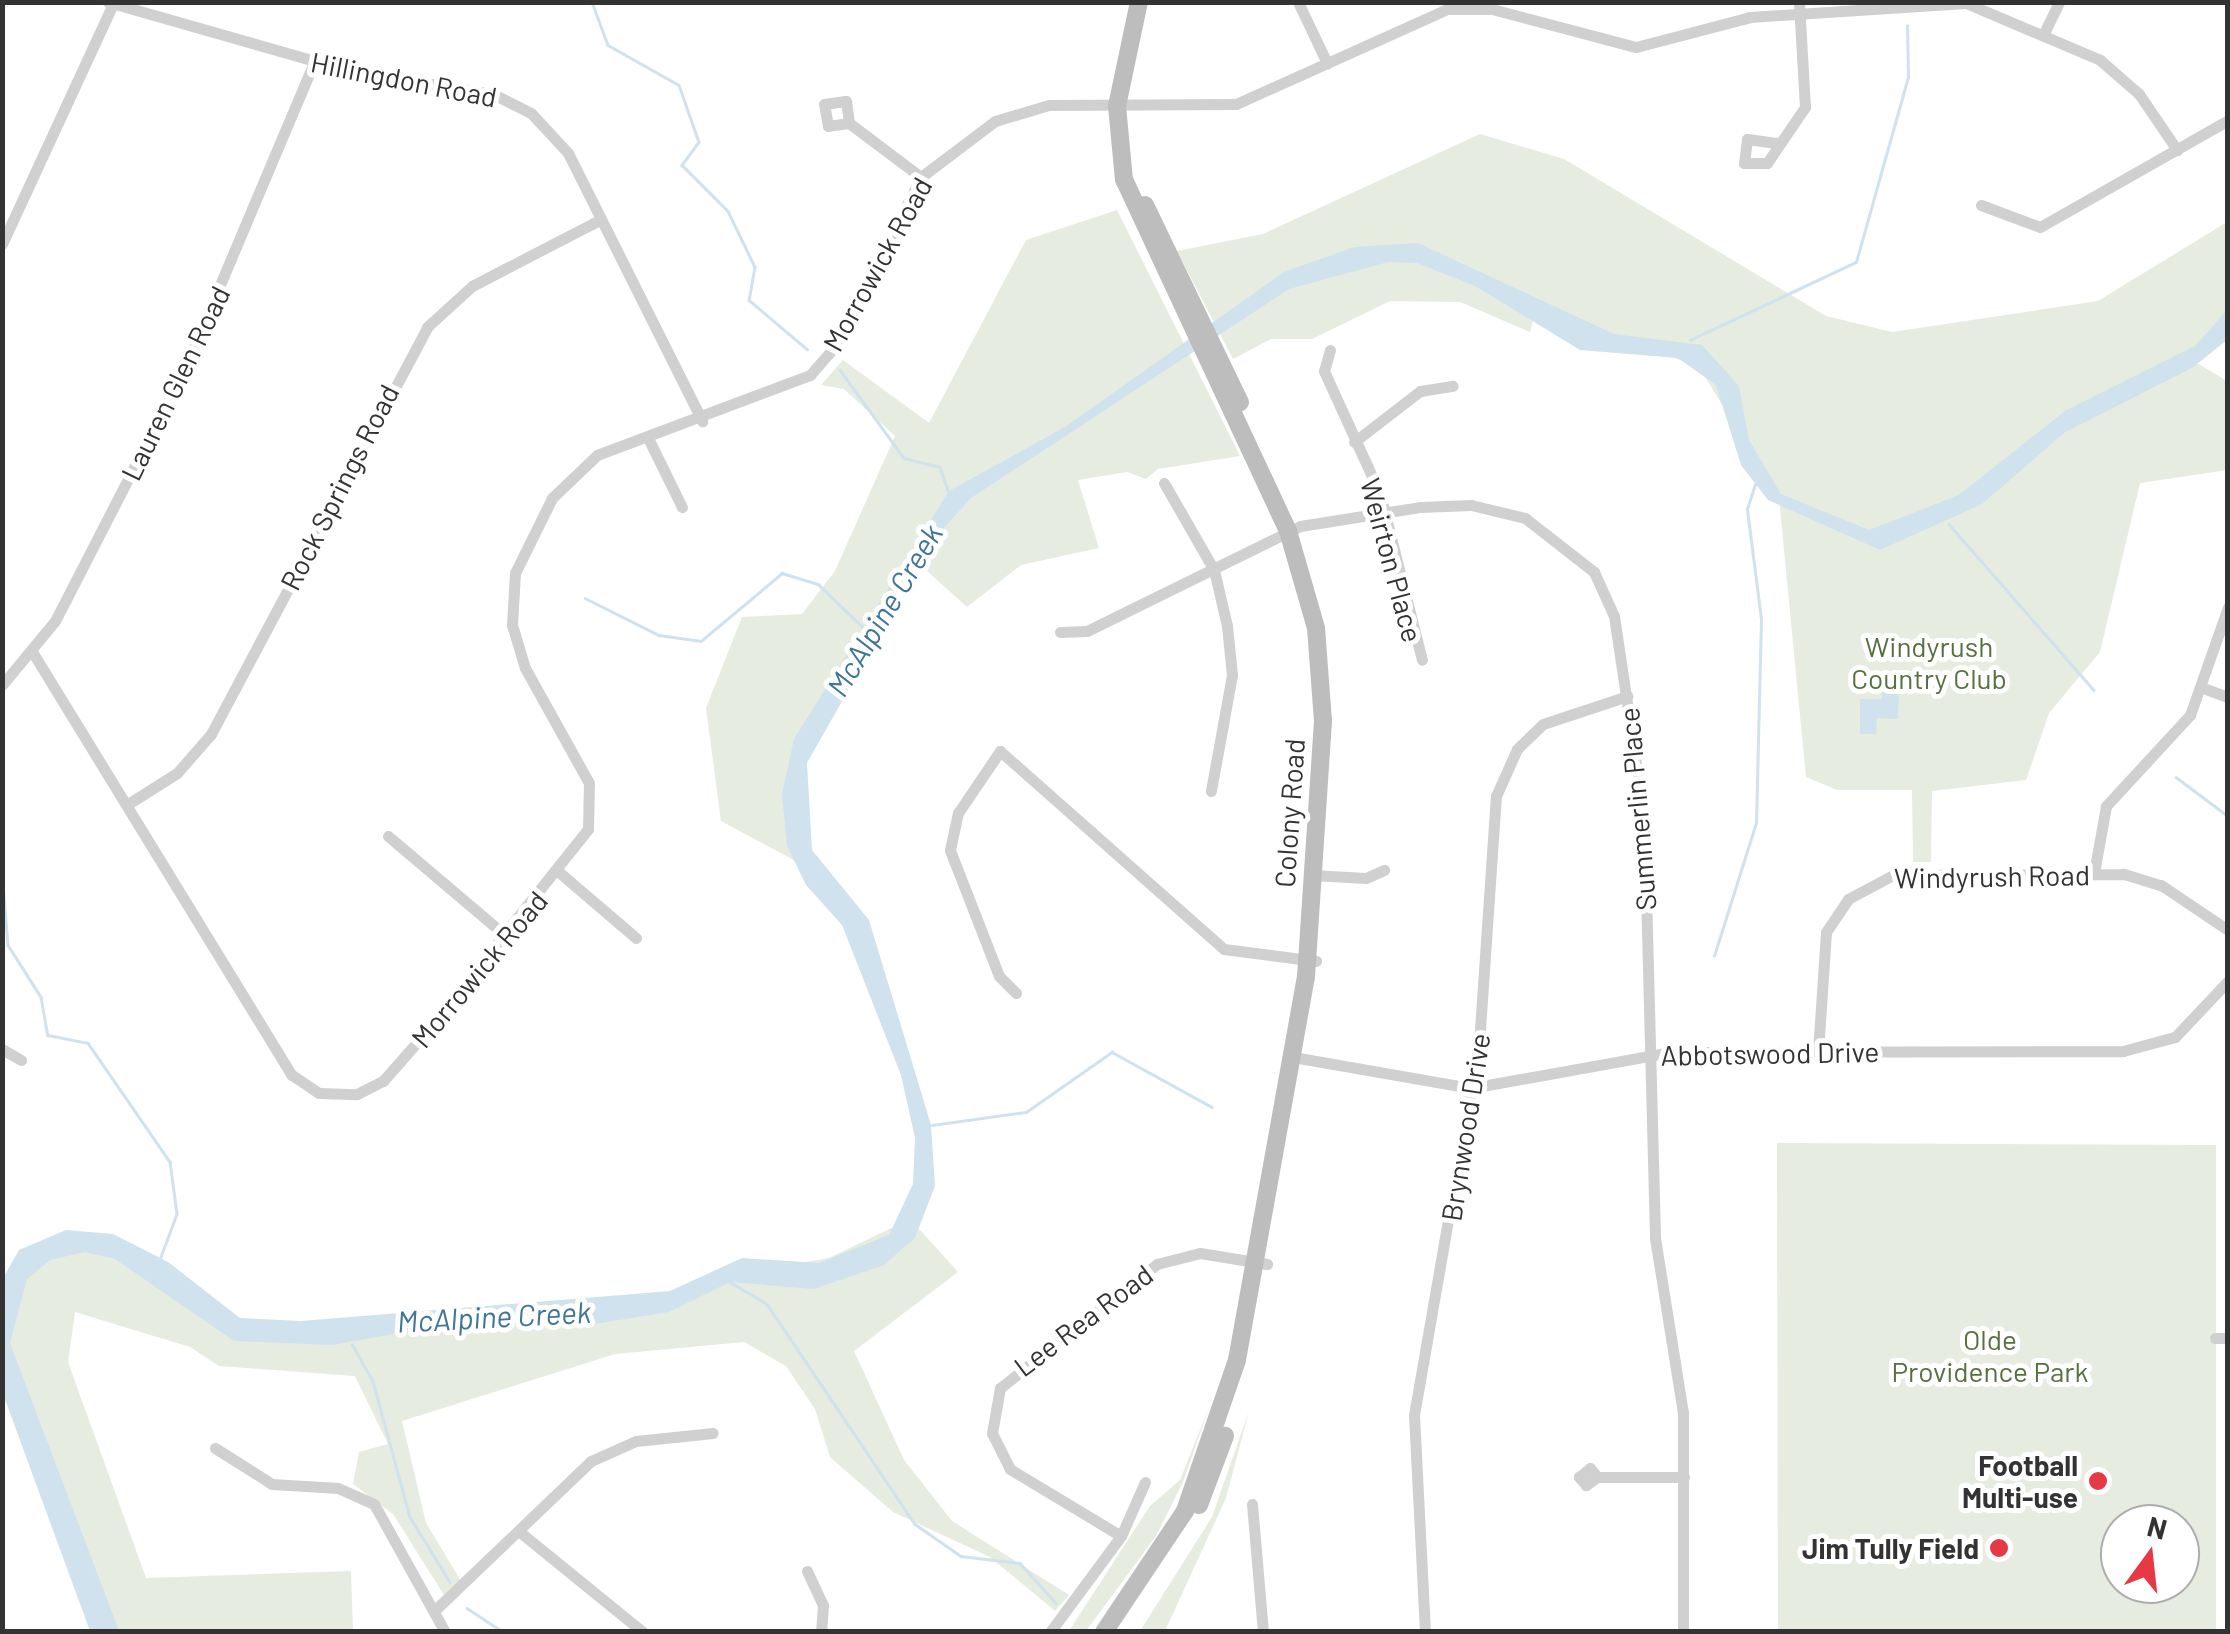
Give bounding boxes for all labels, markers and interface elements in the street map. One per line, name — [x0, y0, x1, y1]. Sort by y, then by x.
street label: Hillingdon Road — [308, 45, 500, 113]
street label: Morrowick Road — [815, 171, 939, 357]
street label: Lauren Glen Road — [113, 280, 237, 486]
street label: Rock Springs Road — [273, 378, 405, 596]
street label: Weirton Place — [1354, 474, 1430, 646]
water label: McAlpine Creek — [819, 517, 949, 703]
park label: Windyrush Country Club — [1851, 629, 2007, 695]
street label: Summerlin Place — [1611, 706, 1663, 912]
street label: Colony Road — [1267, 737, 1311, 889]
street label: Windyrush Road — [1894, 857, 2090, 895]
street label: Morrowick Road — [404, 884, 554, 1054]
street label: Brynwood Drive — [1434, 1031, 1496, 1223]
street label: Abbotswood Drive — [1660, 1034, 1880, 1072]
street label: Lee Rea Road — [1007, 1257, 1159, 1383]
water label: McAlpine Creek — [396, 1293, 592, 1339]
park label: Olde Providence Park — [1892, 1322, 2088, 1388]
place label: Football Multi-use — [1962, 1448, 2078, 1514]
marker: Football Multi-use — [2087, 1470, 2109, 1492]
north arrow — [2100, 1504, 2200, 1604]
text: N — [2144, 1508, 2171, 1546]
place label: Jim Tully Field — [1802, 1531, 1979, 1565]
marker: Jim Tully Field — [1988, 1537, 2010, 1559]

